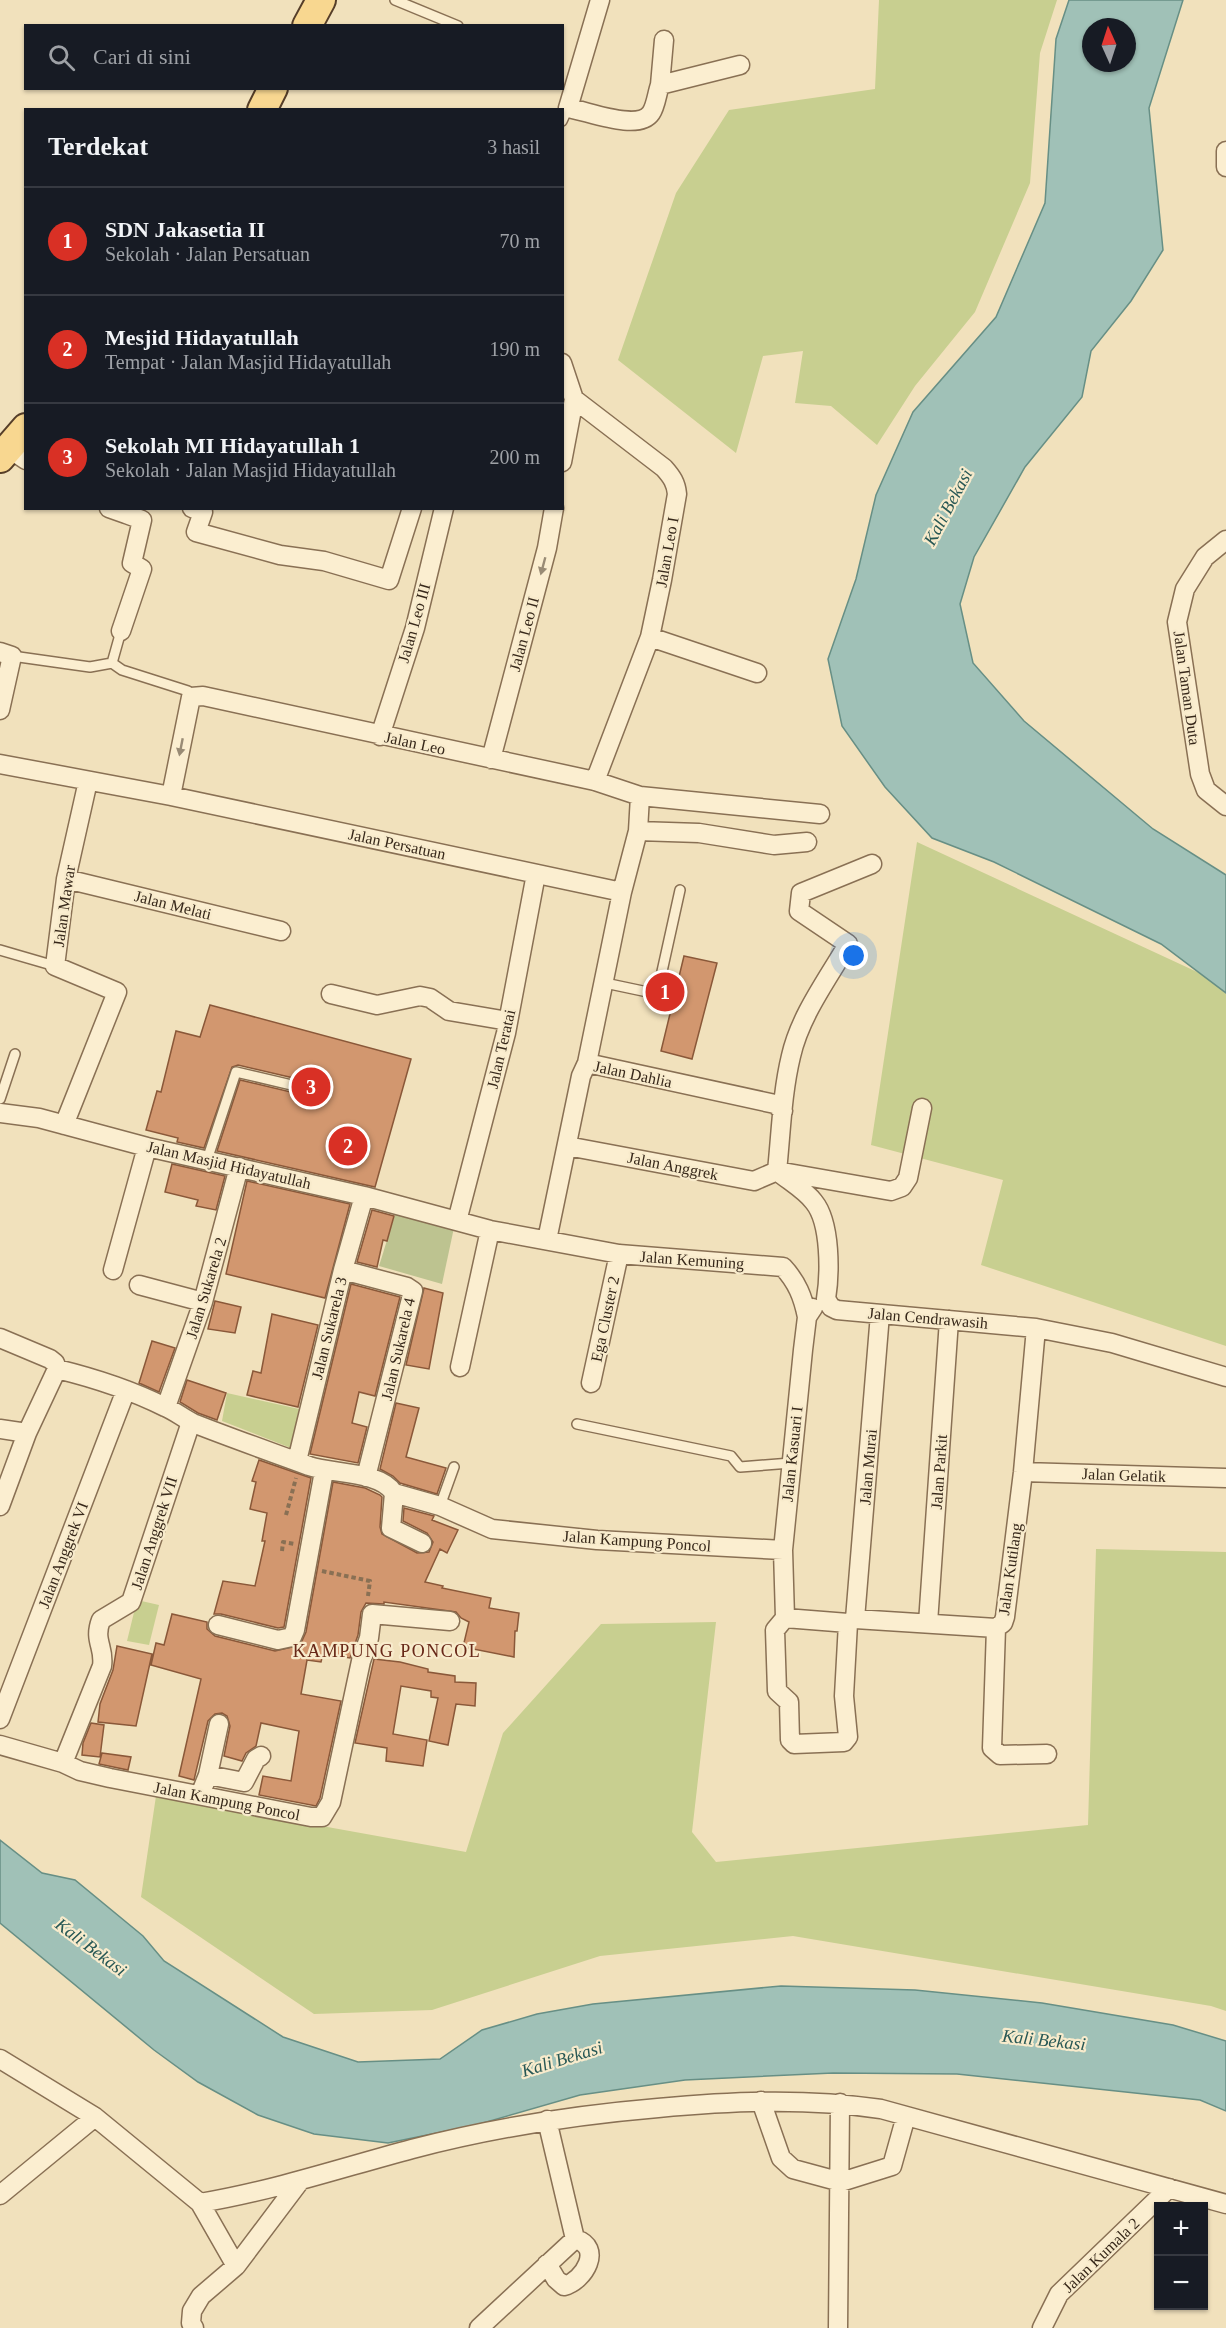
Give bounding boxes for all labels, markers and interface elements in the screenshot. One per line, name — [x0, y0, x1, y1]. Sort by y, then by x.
north arrow — [1082, 18, 1136, 72]
search box — [24, 24, 564, 90]
icon: search — [45, 41, 78, 74]
text: Cari di sini — [93, 44, 191, 69]
text: Terdekat — [48, 132, 148, 161]
text: 3 hasil — [487, 136, 540, 158]
text: SDN Jakasetia II — [105, 217, 265, 242]
text: 1 — [63, 230, 73, 252]
text: 70 m — [499, 230, 540, 252]
text: Sekolah · Jalan Persatuan — [105, 243, 310, 265]
text: Mesjid Hidayatullah — [105, 325, 299, 350]
text: 2 — [63, 338, 73, 360]
text: 190 m — [489, 338, 540, 360]
text: Tempat · Jalan Masjid Hidayatullah — [105, 351, 391, 373]
text: Sekolah MI Hidayatullah 1 — [105, 433, 360, 458]
text: 3 — [63, 446, 73, 468]
text: 200 m — [489, 446, 540, 468]
text: Sekolah · Jalan Masjid Hidayatullah — [105, 459, 396, 481]
water label: Kali Bekasi — [919, 465, 976, 549]
street label: Jalan Leo I — [652, 516, 682, 588]
one-way arrow — [537, 557, 547, 575]
street label: Jalan Leo III — [395, 581, 433, 665]
street label: Jalan Leo II — [506, 595, 542, 673]
street label: Jalan Taman Duta — [1171, 630, 1203, 746]
street label: Jalan Leo — [383, 728, 447, 758]
one-way arrow — [176, 737, 185, 756]
street label: Jalan Persatuan — [347, 825, 447, 863]
street label: Jalan Mawar — [50, 863, 78, 948]
street label: Jalan Melati — [133, 887, 214, 923]
your location — [839, 941, 868, 970]
pin: 1 — [646, 970, 684, 1014]
street label: Jalan Teratai — [484, 1007, 518, 1090]
street label: Jalan Dahlia — [592, 1057, 674, 1091]
pin: 3 — [292, 1064, 330, 1110]
pin: 2 — [328, 1124, 368, 1168]
street label: Jalan Masjid Hidayatullah — [145, 1138, 313, 1193]
street label: Jalan Anggrek — [626, 1149, 720, 1184]
street label: Jalan Sukarela 2 — [183, 1235, 229, 1341]
street label: Jalan Kemuning — [639, 1248, 745, 1273]
street label: Jalan Sukarela 3 — [308, 1275, 350, 1381]
street label: Ega Cluster 2 — [588, 1275, 623, 1364]
street label: Jalan Sukarela 4 — [378, 1296, 418, 1402]
street label: Jalan Cendrawasih — [867, 1304, 989, 1332]
street label: Jalan Kasuari I — [779, 1405, 805, 1503]
street label: Jalan Murai — [856, 1428, 880, 1506]
street label: Jalan Parkit — [928, 1433, 950, 1510]
street label: Jalan Gelatik — [1082, 1465, 1166, 1485]
street label: Jalan Anggrek VII — [128, 1474, 181, 1592]
street label: Jalan Anggrek VI — [35, 1499, 92, 1611]
street label: Jalan Kutilang — [995, 1522, 1026, 1616]
street label: Jalan Kampung Poncol — [562, 1527, 712, 1556]
district label: KAMPUNG PONCOL — [293, 1641, 481, 1661]
street label: Jalan Kampung Poncol — [152, 1778, 302, 1825]
water label: Kali Bekasi — [51, 1913, 130, 1980]
water label: Kali Bekasi — [1000, 2026, 1087, 2054]
water label: Kali Bekasi — [518, 2037, 605, 2081]
map controls — [1154, 2202, 1208, 2310]
button: + — [1154, 2202, 1208, 2256]
street label: Jalan Kumala 2 — [1059, 2214, 1143, 2296]
button: − — [1154, 2256, 1208, 2310]

